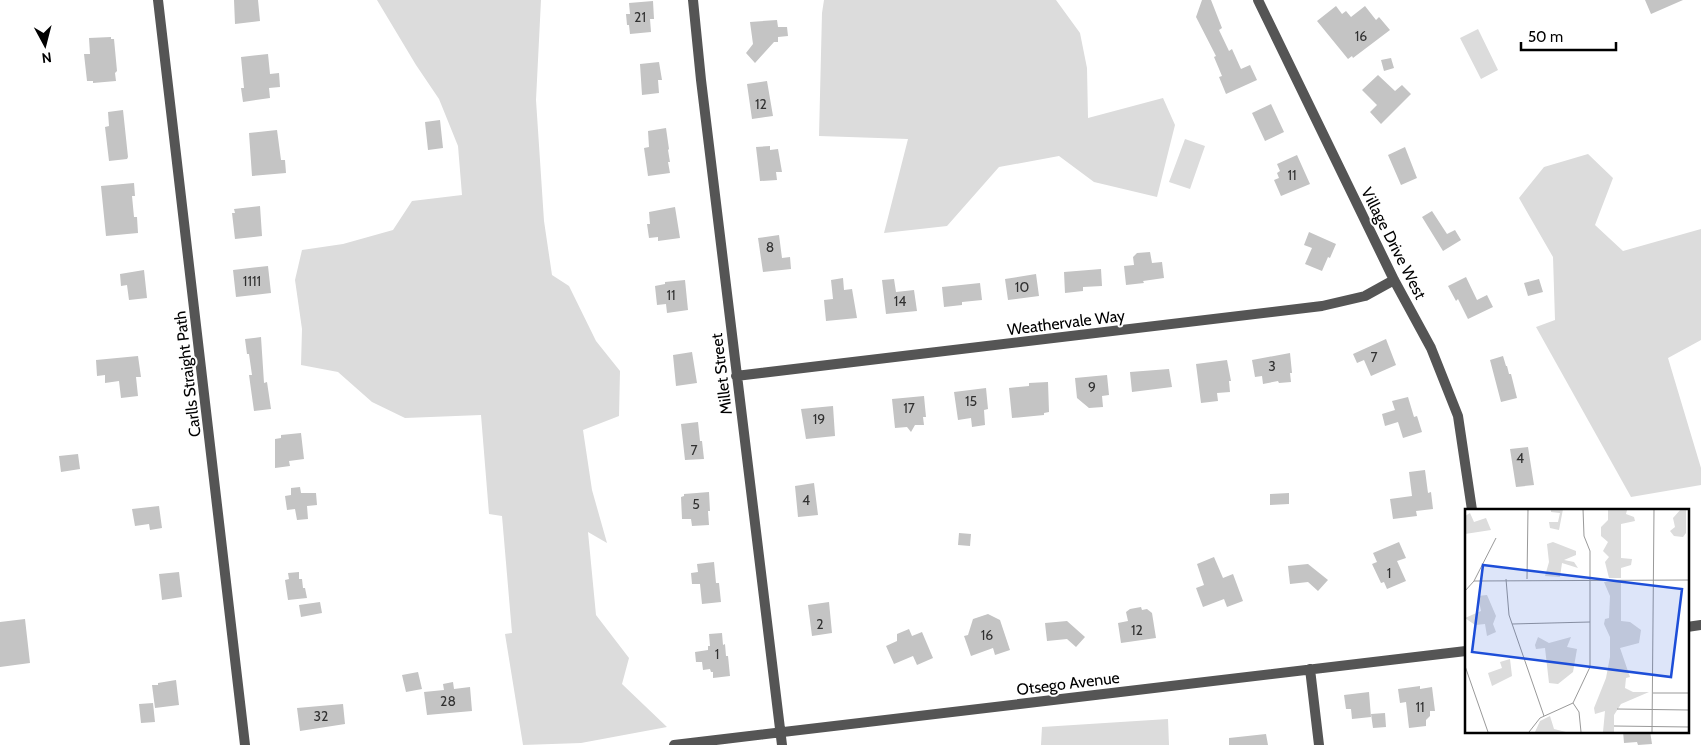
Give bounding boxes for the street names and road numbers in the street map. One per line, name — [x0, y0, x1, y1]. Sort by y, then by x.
street label: Village Drive West — [1357, 184, 1430, 303]
street label: Weathervale Way — [1006, 306, 1126, 339]
street label: Carlls Straight Path — [170, 310, 205, 438]
street label: Millet Street — [707, 331, 736, 416]
street label: Otsego Avenue — [1015, 668, 1121, 699]

